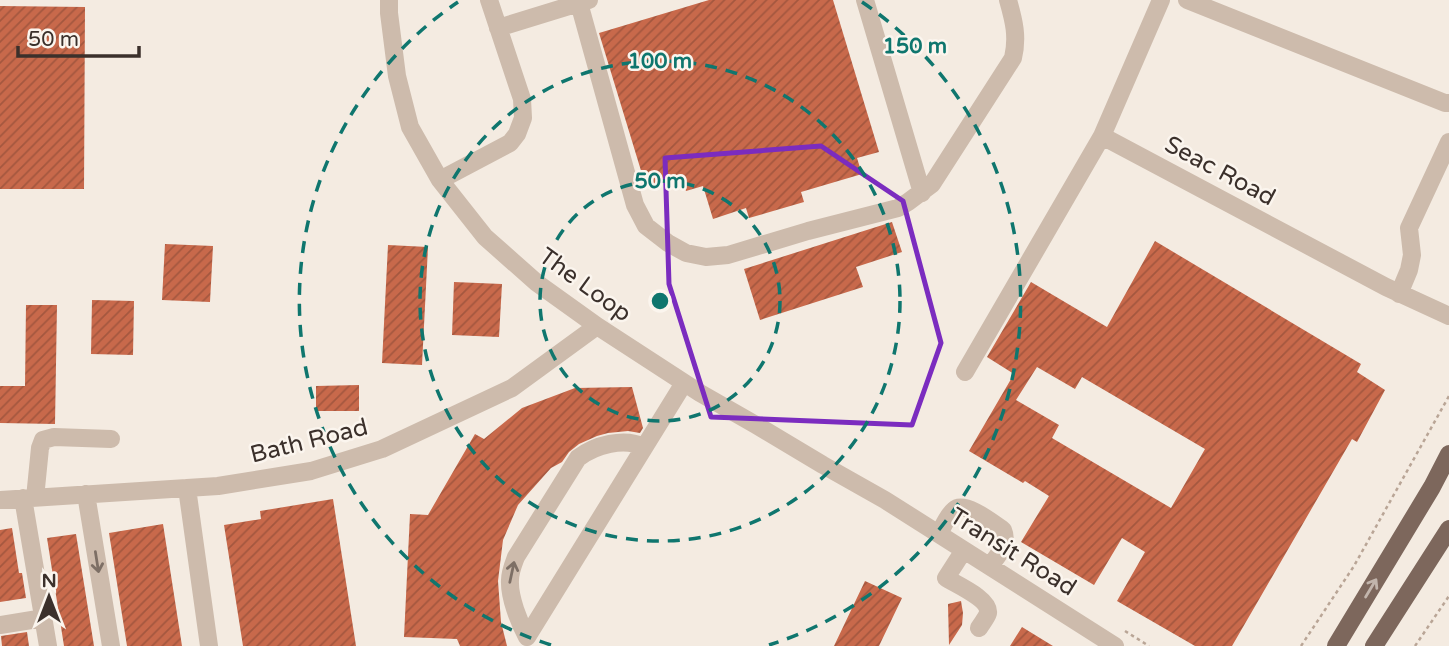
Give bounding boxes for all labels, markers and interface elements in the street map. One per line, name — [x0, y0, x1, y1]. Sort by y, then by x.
scale bar — [18, 14, 138, 58]
text: 50 m — [28, 27, 79, 52]
text: 150 m — [883, 34, 947, 59]
text: 100 m — [628, 49, 692, 74]
street label: Seac Road — [1160, 130, 1280, 212]
text: 50 m — [634, 169, 686, 194]
street label: The Loop — [533, 242, 637, 328]
centre of rings — [648, 289, 672, 313]
street label: Bath Road — [247, 412, 371, 470]
street label: Transit Road — [944, 502, 1082, 602]
one-way arrow — [91, 550, 104, 572]
one-way arrow — [506, 561, 519, 584]
north arrow — [14, 562, 84, 632]
text: N — [41, 570, 57, 592]
one-way arrow — [1365, 578, 1379, 598]

